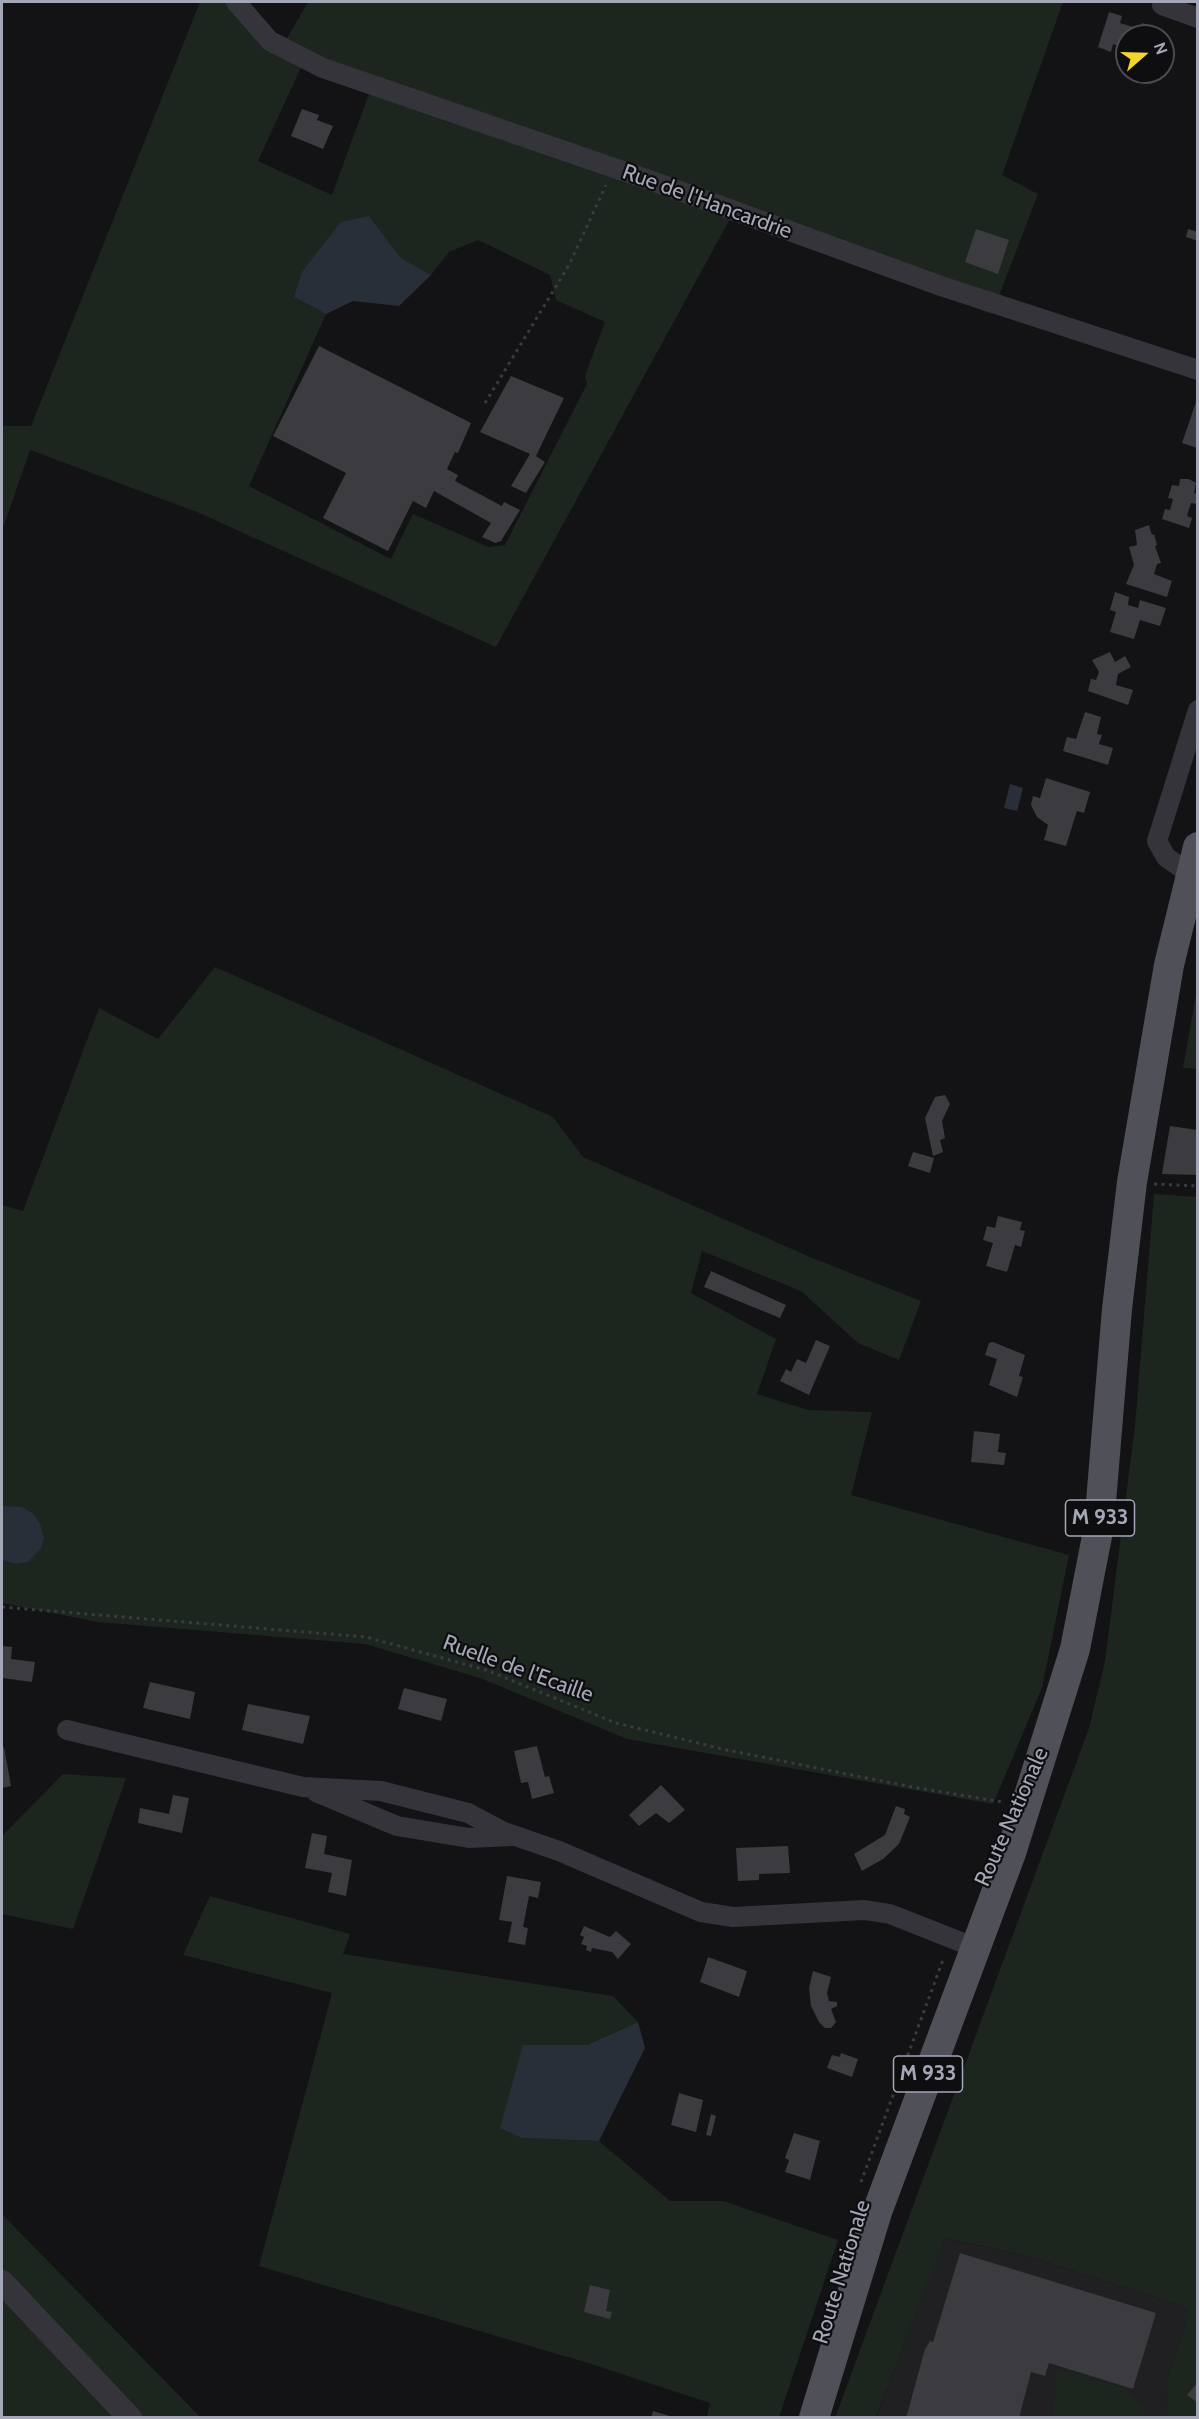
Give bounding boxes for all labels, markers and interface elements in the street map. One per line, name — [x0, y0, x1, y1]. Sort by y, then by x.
north arrow — [1115, 24, 1175, 84]
text: N — [1150, 40, 1171, 57]
street label: Rue de l'Hancardrie — [619, 159, 795, 245]
road number: M 933 — [1066, 1500, 1134, 1536]
street label: Ruelle de l'Ecaille — [439, 1630, 597, 1708]
street label: Route Nationale — [970, 1744, 1054, 1890]
road number: M 933 — [894, 2056, 962, 2092]
street label: Route Nationale — [808, 2197, 876, 2347]

